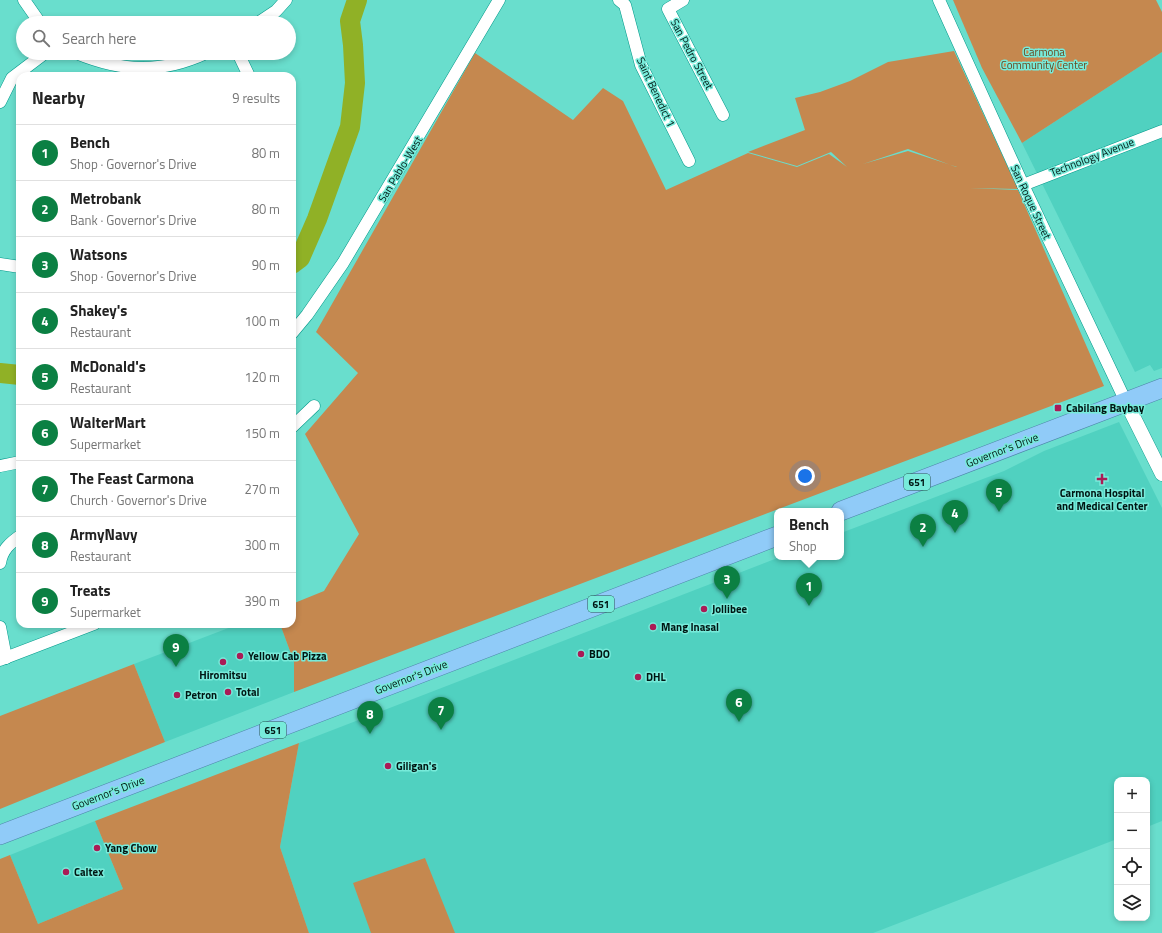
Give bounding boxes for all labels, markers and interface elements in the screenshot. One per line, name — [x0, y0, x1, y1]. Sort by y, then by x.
search box — [16, 16, 296, 60]
street label: San Pedro Street — [667, 16, 717, 92]
icon: search — [30, 27, 52, 49]
text: Search here — [62, 27, 136, 50]
park label: Carmona Community Center — [1001, 44, 1087, 73]
street label: Saint Benedict 1 — [633, 54, 679, 130]
text: Nearby — [32, 85, 85, 111]
text: 9 results — [232, 88, 280, 108]
text: Bench — [70, 131, 110, 154]
street label: San Pablo-West — [374, 133, 426, 205]
street label: Technology Avenue — [1048, 133, 1137, 180]
text: 1 — [41, 143, 49, 163]
text: 80 m — [252, 143, 280, 163]
text: Shop · Governor's Drive — [70, 154, 197, 174]
street label: San Roque Street — [1007, 162, 1055, 242]
text: Metrobank — [70, 187, 141, 210]
text: 2 — [41, 199, 49, 219]
text: 80 m — [252, 199, 280, 219]
text: Bank · Governor's Drive — [70, 210, 197, 230]
text: Watsons — [70, 243, 127, 266]
text: 3 — [41, 255, 49, 275]
text: 90 m — [252, 255, 280, 275]
text: Shop · Governor's Drive — [70, 266, 197, 286]
text: Shakey's — [70, 299, 127, 322]
text: 4 — [41, 311, 49, 331]
text: 100 m — [244, 311, 280, 331]
text: Restaurant — [70, 322, 131, 342]
text: McDonald's — [70, 355, 146, 378]
text: 5 — [41, 367, 49, 387]
text: 120 m — [244, 367, 280, 387]
text: Restaurant — [70, 378, 131, 398]
place label: Cabilang Baybay — [1066, 400, 1145, 416]
marker: Cabilang Baybay — [1053, 403, 1063, 413]
text: WalterMart — [70, 411, 146, 434]
text: 6 — [41, 423, 49, 443]
text: 150 m — [244, 423, 280, 443]
street label: Governor's Drive — [963, 429, 1041, 471]
text: Supermarket — [70, 434, 141, 454]
your location — [795, 466, 815, 486]
text: The Feast Carmona — [70, 467, 194, 490]
marker: Carmona Hospital and Medical Center — [1096, 473, 1108, 485]
road number: 651 — [904, 474, 930, 490]
text: 7 — [41, 479, 49, 499]
text: 270 m — [244, 479, 280, 499]
pin: 5 — [986, 479, 1012, 512]
place label: Carmona Hospital and Medical Center — [1056, 485, 1148, 514]
text: Church · Governor's Drive — [70, 490, 207, 510]
pin: 4 — [942, 500, 968, 533]
popup — [774, 508, 844, 560]
text: Bench — [789, 513, 829, 536]
pin: 2 — [910, 514, 936, 547]
text: ArmyNavy — [70, 523, 138, 546]
text: 8 — [41, 535, 49, 555]
text: 300 m — [244, 535, 280, 555]
text: Shop — [789, 536, 817, 556]
text: Restaurant — [70, 546, 131, 566]
pin: 3 — [714, 566, 740, 599]
pin: 1 — [796, 573, 822, 606]
text: Treats — [70, 579, 111, 602]
text: 9 — [41, 591, 49, 611]
text: 390 m — [244, 591, 280, 611]
road number: 651 — [588, 596, 614, 612]
place label: Jollibee — [712, 601, 747, 617]
text: Supermarket — [70, 602, 141, 622]
marker: Jollibee — [699, 604, 709, 614]
place label: Mang Inasal — [661, 619, 719, 635]
marker: Mang Inasal — [648, 622, 658, 632]
pin: 9 — [163, 634, 189, 667]
place label: BDO — [589, 646, 610, 662]
place label: Yellow Cab Pizza — [248, 648, 327, 664]
marker: BDO — [576, 649, 586, 659]
marker: Yellow Cab Pizza — [235, 651, 245, 661]
street label: Governor's Drive — [372, 656, 450, 698]
marker: Hiromitsu — [218, 657, 228, 667]
place label: Hiromitsu — [199, 667, 247, 683]
place label: DHL — [646, 669, 666, 685]
marker: DHL — [633, 672, 643, 682]
place label: Total — [236, 684, 260, 700]
place label: Petron — [185, 687, 217, 703]
marker: Total — [223, 687, 233, 697]
pin: 6 — [726, 689, 752, 722]
marker: Petron — [172, 690, 182, 700]
pin: 7 — [428, 697, 454, 730]
pin: 8 — [357, 701, 383, 734]
road number: 651 — [260, 722, 286, 738]
place label: Giligan's — [396, 758, 437, 774]
marker: Giligan's — [383, 761, 393, 771]
street label: Governor's Drive — [69, 772, 147, 814]
map controls — [1114, 777, 1150, 921]
button: + — [1114, 777, 1150, 813]
button: − — [1114, 813, 1150, 849]
place label: Yang Chow — [105, 840, 157, 856]
marker: Yang Chow — [92, 843, 102, 853]
button: locate — [1114, 849, 1150, 885]
place label: Caltex — [74, 864, 104, 880]
marker: Caltex — [61, 867, 71, 877]
button: layers — [1114, 885, 1150, 921]

